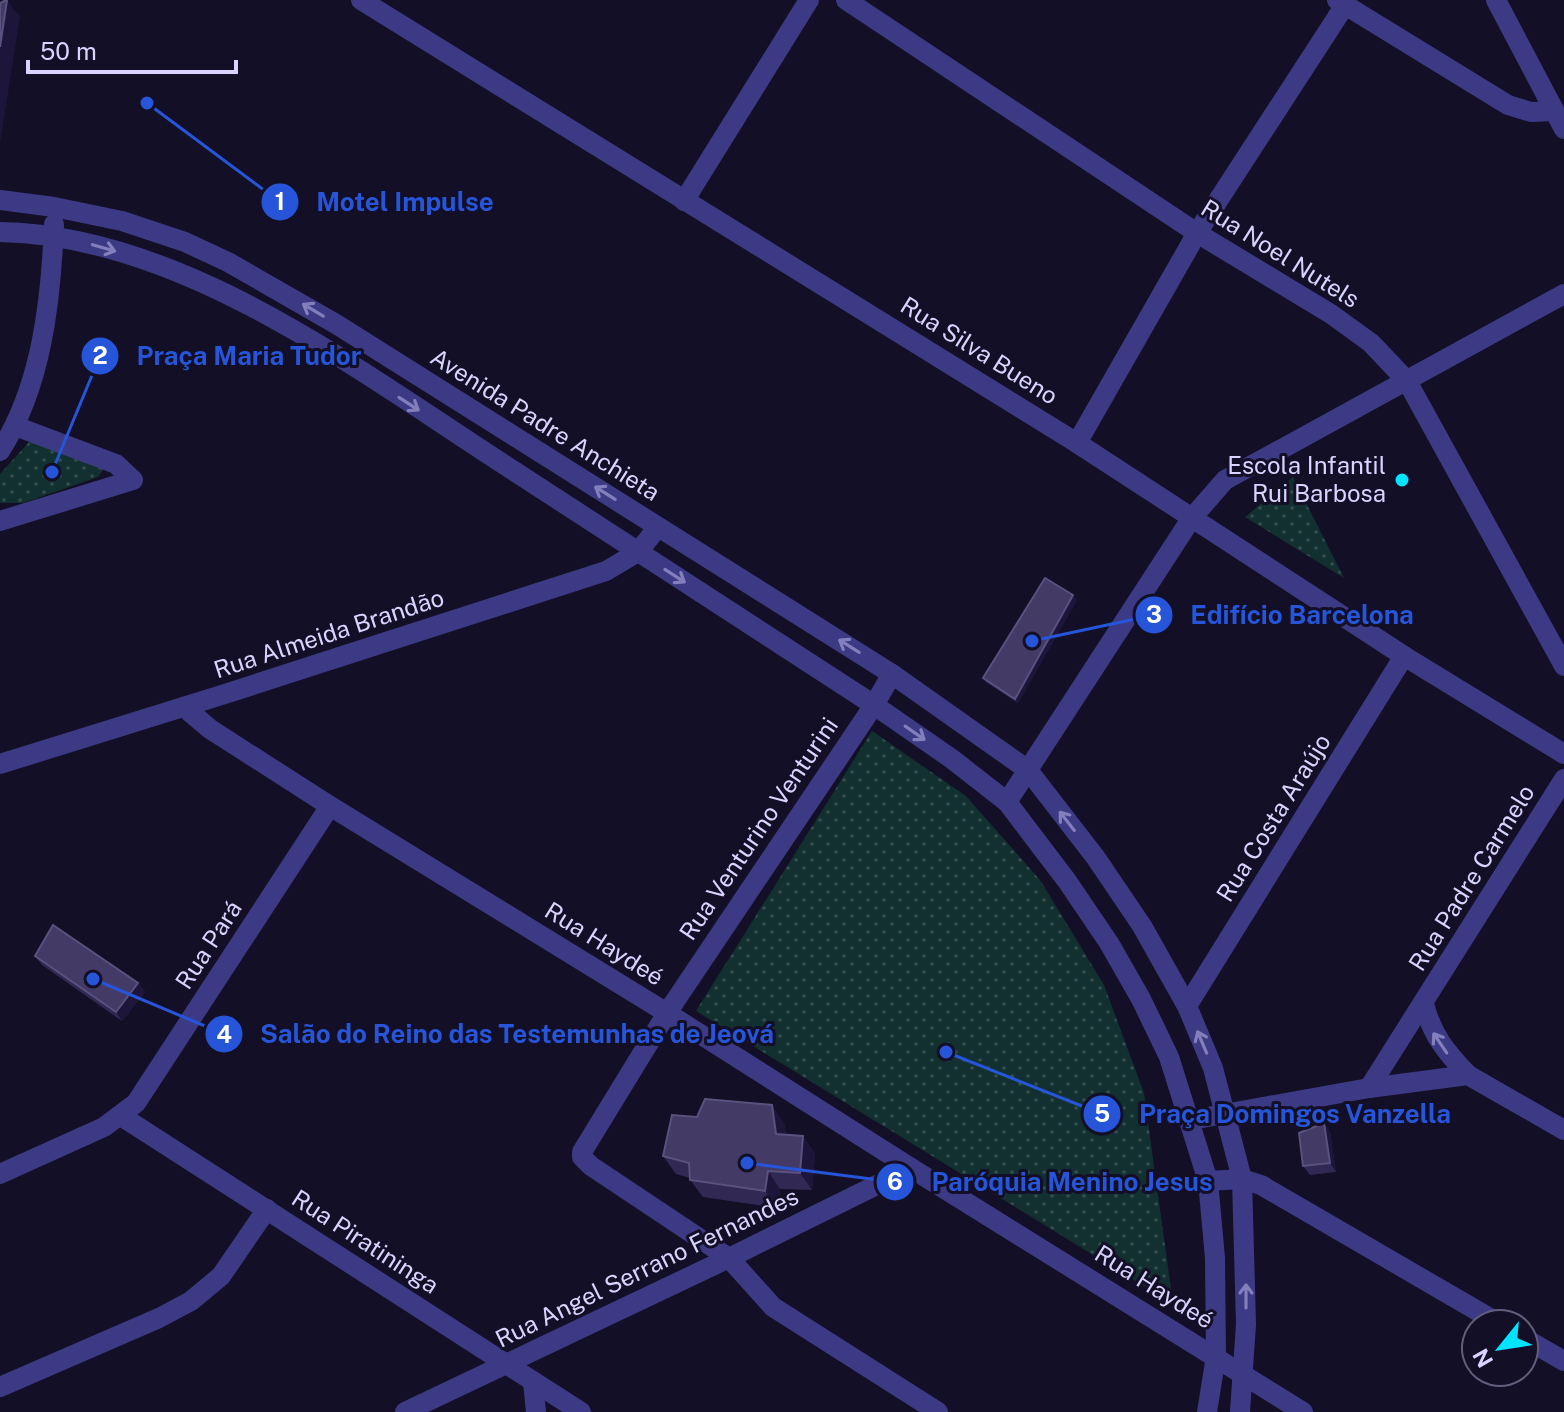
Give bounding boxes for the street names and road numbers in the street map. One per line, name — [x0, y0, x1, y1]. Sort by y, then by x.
street label: Rua Noel Nutels — [1196, 193, 1365, 313]
street label: Rua Silva Bueno — [896, 291, 1063, 410]
street label: Avenida Padre Anchieta — [426, 342, 665, 506]
street label: Rua Almeida Brandão — [210, 583, 447, 683]
street label: Rua Venturino Venturini — [673, 712, 843, 945]
street label: Rua Costa Araújo — [1210, 728, 1336, 906]
street label: Rua Padre Carmelo — [1403, 779, 1540, 976]
street label: Rua Pará — [169, 895, 247, 994]
street label: Rua Haydeé — [540, 896, 669, 991]
street label: Rua Angel Serrano Fernandes — [491, 1181, 803, 1353]
street label: Rua Piratininga — [287, 1183, 444, 1299]
street label: Rua Haydeé — [1090, 1239, 1219, 1334]

